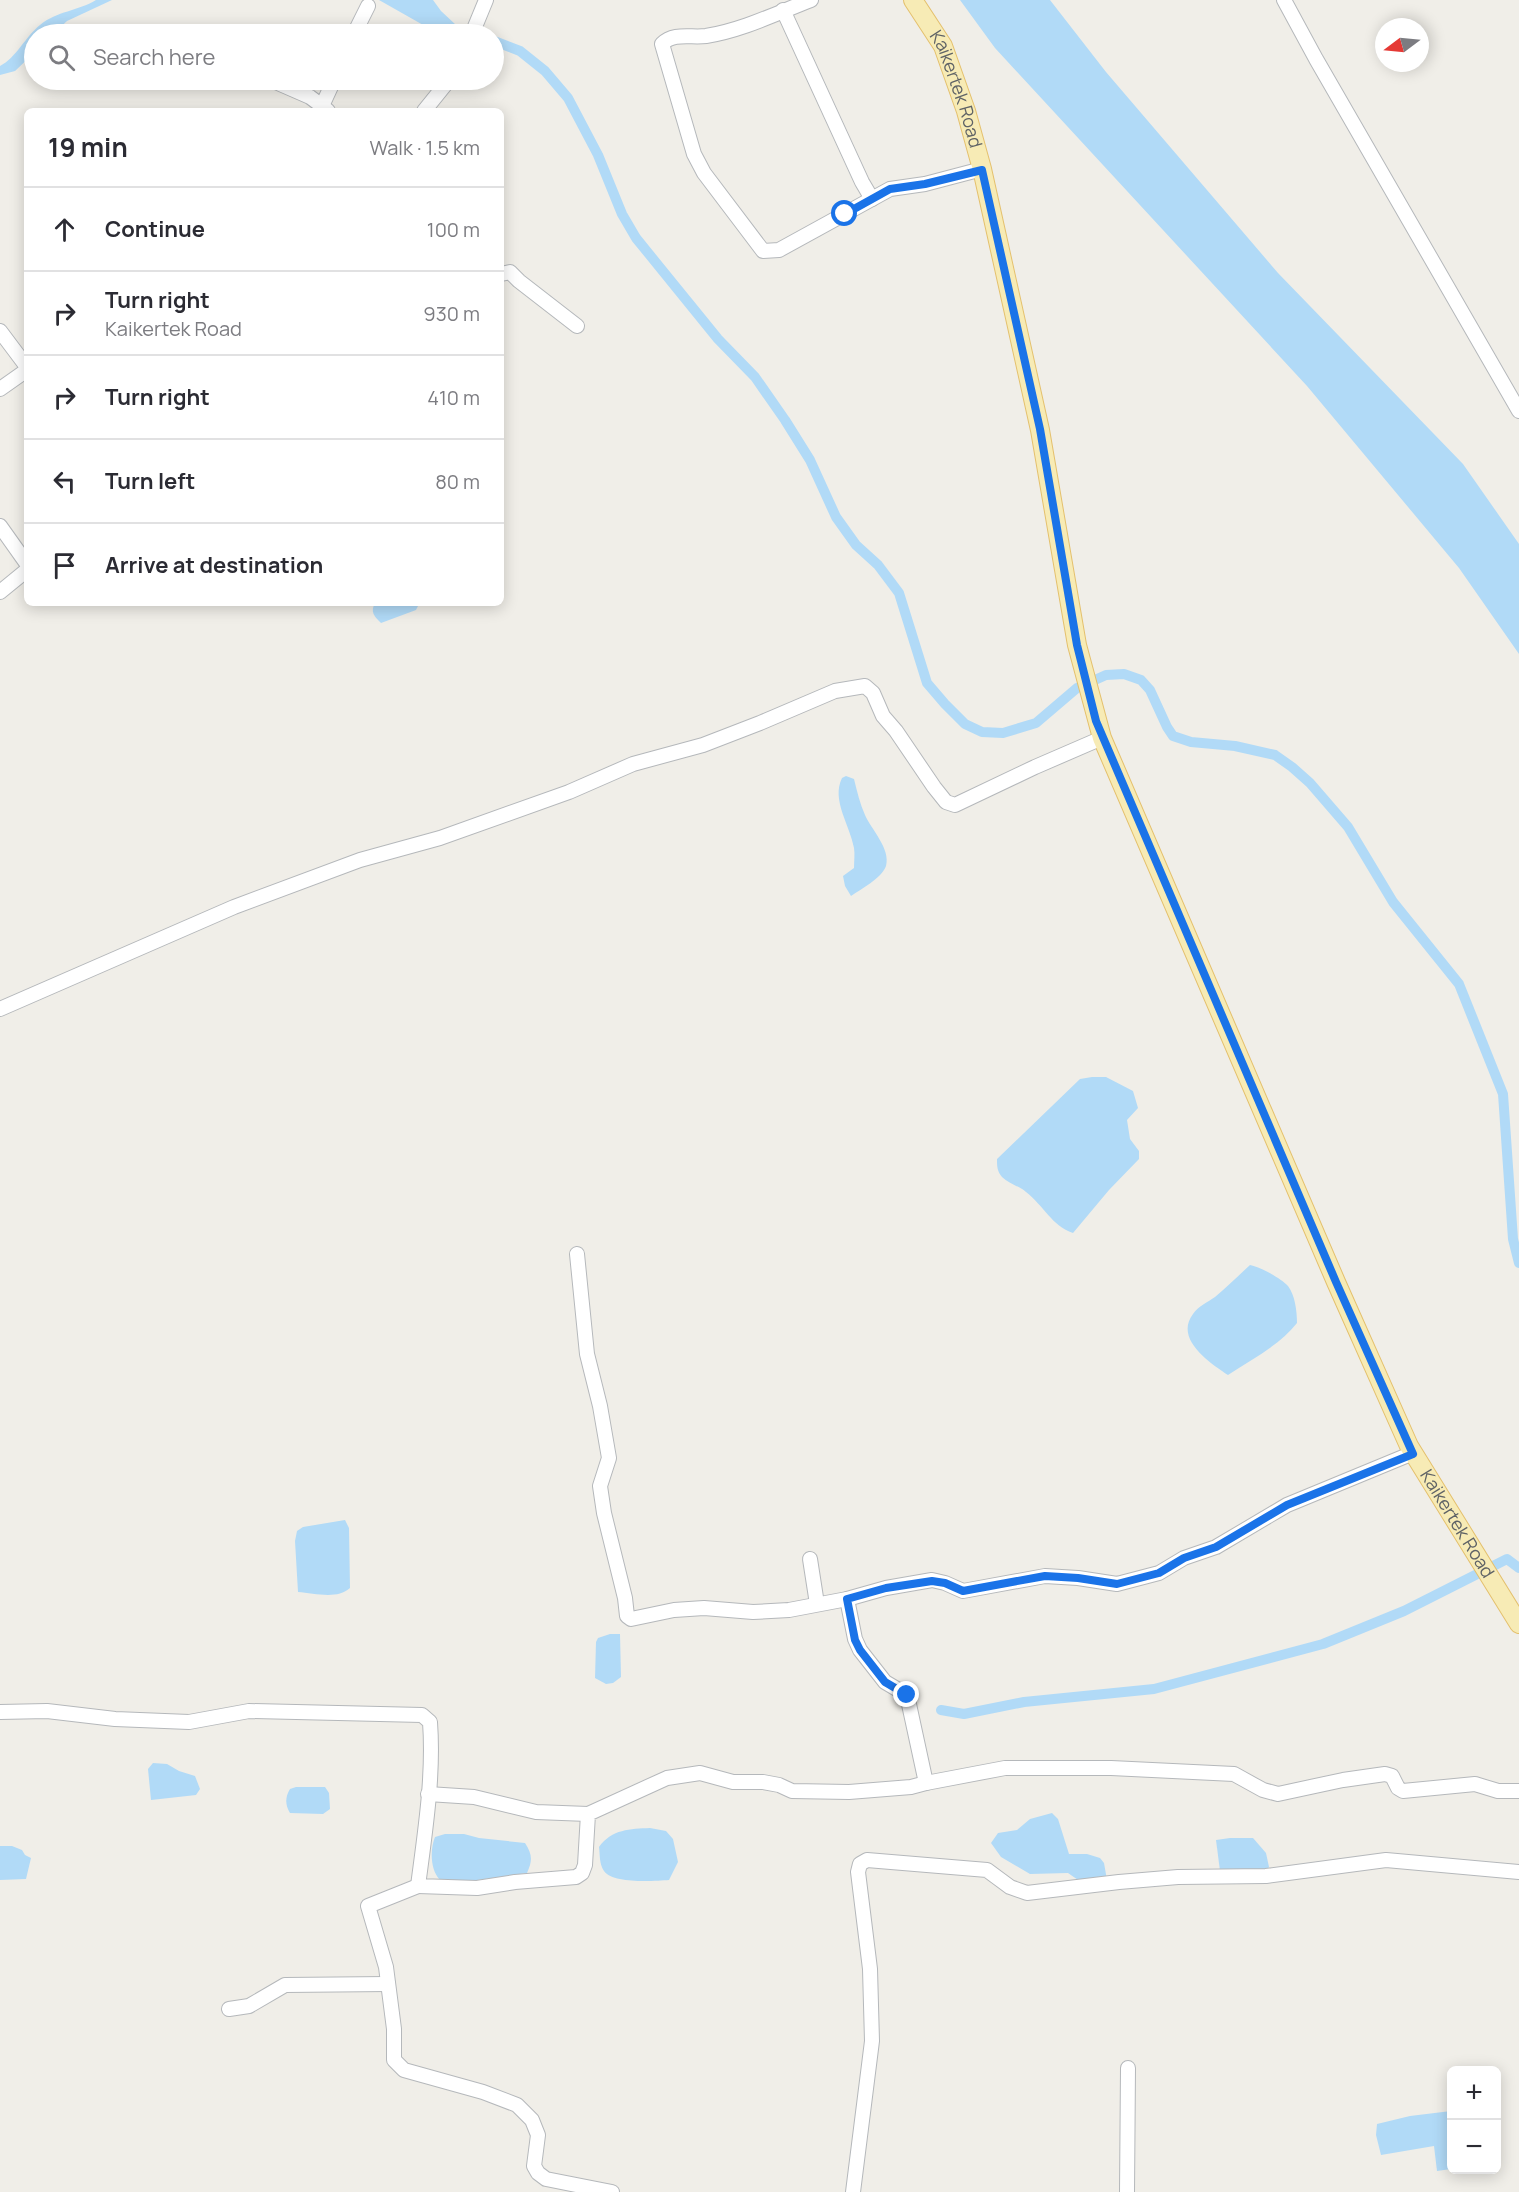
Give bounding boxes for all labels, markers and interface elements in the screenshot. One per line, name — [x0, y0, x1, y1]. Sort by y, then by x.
north arrow — [1375, 18, 1429, 72]
search box — [24, 24, 504, 90]
street label: Kaikertek Road — [925, 25, 989, 150]
icon: search — [45, 41, 78, 74]
text: Search here — [93, 42, 215, 72]
text: 19 min — [48, 129, 128, 165]
text: Walk · 1.5 km — [369, 134, 480, 161]
route start — [831, 200, 857, 226]
icon: ahead — [48, 213, 81, 246]
text: Continue — [105, 214, 205, 244]
text: 100 m — [427, 216, 480, 243]
text: Turn right — [105, 285, 210, 315]
icon: right — [48, 297, 81, 330]
text: 930 m — [423, 300, 480, 327]
text: Kaikertek Road — [105, 315, 242, 342]
icon: right — [48, 381, 81, 414]
text: Turn right — [105, 382, 210, 412]
text: 410 m — [427, 384, 480, 411]
icon: left — [48, 465, 81, 498]
text: Turn left — [105, 466, 195, 496]
text: 80 m — [435, 468, 480, 495]
icon: arrive — [48, 549, 81, 582]
text: Arrive at destination — [105, 550, 323, 580]
street label: Kaikertek Road — [1415, 1465, 1501, 1582]
route end — [893, 1681, 919, 1707]
map controls — [1447, 2066, 1501, 2174]
button: + — [1447, 2066, 1501, 2120]
button: − — [1447, 2120, 1501, 2174]

